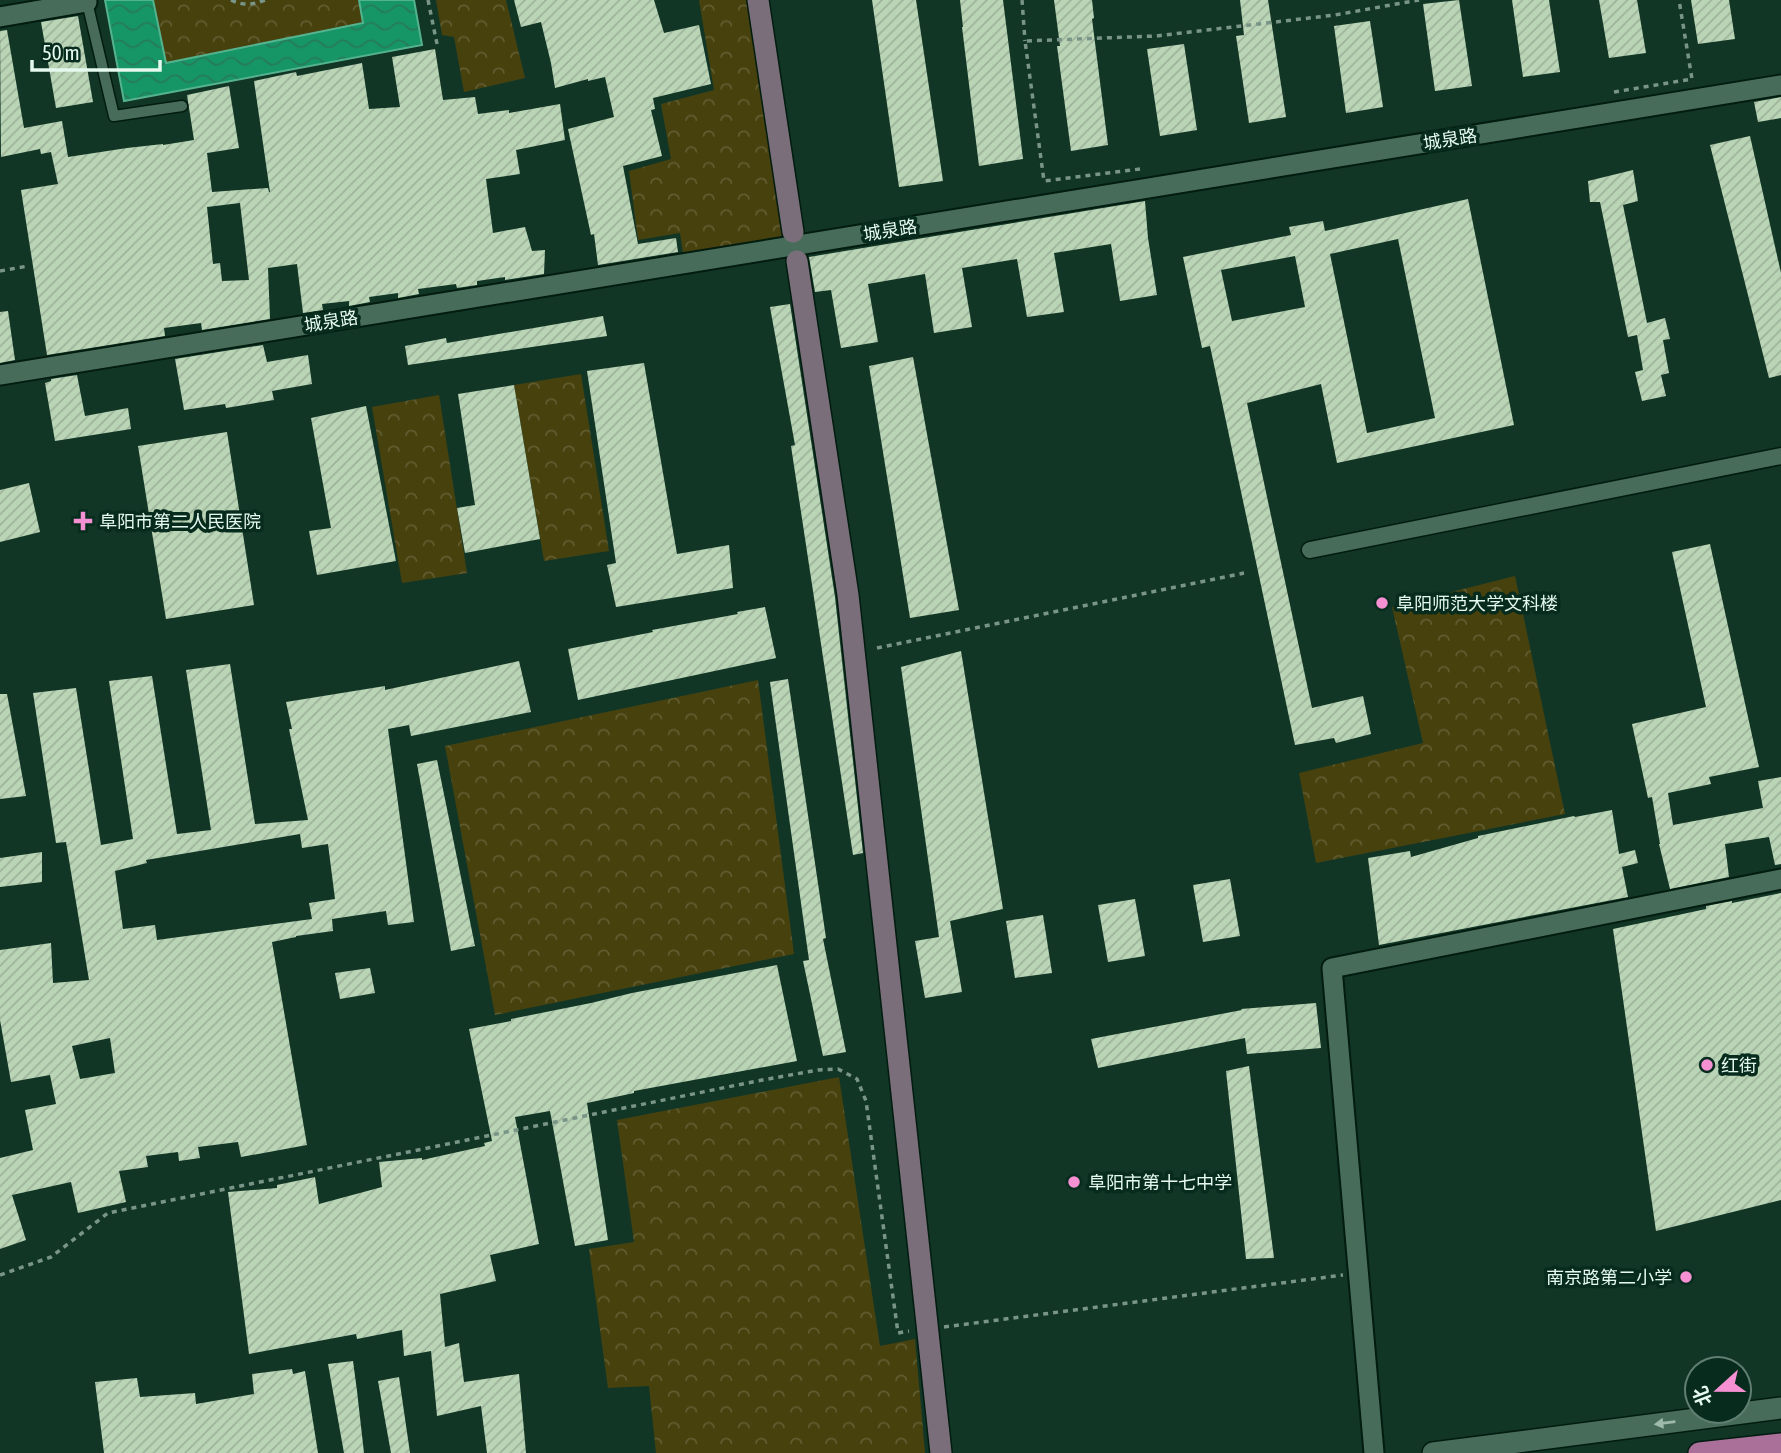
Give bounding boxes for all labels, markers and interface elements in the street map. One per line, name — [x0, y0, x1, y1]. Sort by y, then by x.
scale bar — [32, 28, 159, 72]
text: 50 m — [42, 40, 80, 64]
street label: 城泉路 — [1422, 124, 1478, 154]
street label: 城泉路 — [862, 215, 918, 245]
street label: 城泉路 — [303, 306, 359, 336]
marker: 阜阳市第二人民医院 — [73, 511, 93, 531]
place label: 阜阳市第二人民医院 — [99, 511, 261, 532]
place label: 阜阳师范大学文科楼 — [1396, 593, 1558, 614]
marker: 阜阳师范大学文科楼 — [1374, 595, 1390, 611]
place label: 红街 — [1721, 1055, 1757, 1076]
marker: 红街 — [1699, 1057, 1715, 1073]
place label: 阜阳市第十七中学 — [1088, 1172, 1232, 1193]
marker: 阜阳市第十七中学 — [1066, 1174, 1082, 1190]
place label: 南京路第二小学 — [1546, 1267, 1672, 1288]
marker: 南京路第二小学 — [1678, 1269, 1694, 1285]
north arrow — [1683, 1355, 1753, 1425]
text: 北 — [1688, 1383, 1716, 1409]
one-way arrow — [1654, 1418, 1676, 1429]

